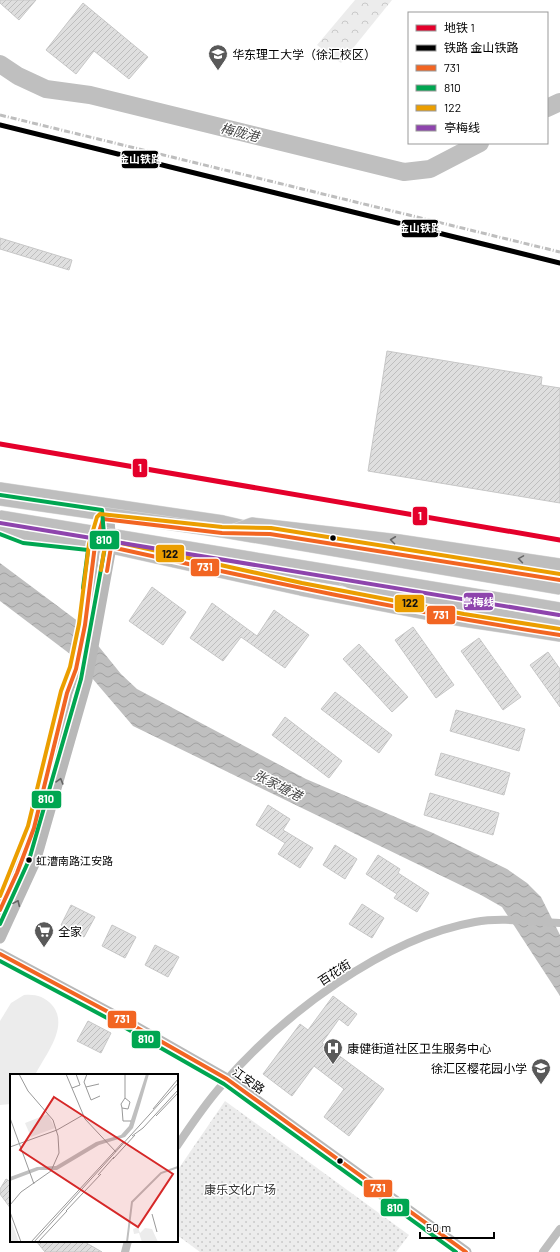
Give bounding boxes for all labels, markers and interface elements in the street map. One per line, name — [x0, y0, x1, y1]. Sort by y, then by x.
legend — [408, 12, 548, 144]
text: 地铁 1 — [444, 20, 475, 34]
text: 铁路 金山铁路 — [444, 40, 518, 54]
school or university icon: 华东理工大学（徐汇校区） — [207, 43, 229, 71]
place label: 华东理工大学（徐汇校区） — [232, 47, 376, 61]
text: 731 — [444, 60, 460, 74]
text: 810 — [444, 80, 461, 94]
text: 122 — [444, 100, 461, 114]
water label: 梅陇港 — [219, 120, 263, 145]
text: 亭梅线 — [444, 120, 480, 134]
line badge: 金山铁路 — [121, 150, 159, 169]
text: 金山铁路 — [118, 152, 163, 165]
line badge: 金山铁路 — [401, 219, 439, 238]
text: 金山铁路 — [398, 221, 443, 234]
line badge: 1 — [132, 458, 148, 478]
text: 1 — [138, 461, 142, 474]
line badge: 1 — [412, 506, 428, 526]
text: 1 — [418, 509, 422, 522]
line badge: 810 — [89, 530, 120, 550]
text: 810 — [96, 533, 112, 546]
unlabelled marker — [328, 533, 338, 543]
one-way arrow — [390, 536, 396, 545]
line badge: 122 — [155, 544, 185, 563]
text: 122 — [162, 547, 178, 560]
one-way arrow — [518, 555, 525, 564]
line badge: 731 — [190, 558, 220, 577]
text: 731 — [197, 560, 213, 573]
line badge: 亭梅线 — [463, 592, 494, 611]
line badge: 122 — [394, 594, 425, 613]
text: 亭梅线 — [462, 595, 495, 608]
text: 122 — [402, 596, 418, 609]
line badge: 731 — [426, 605, 456, 625]
text: 731 — [433, 608, 449, 621]
water label: 张家塘港 — [251, 766, 307, 805]
one-way arrow — [55, 777, 63, 784]
line badge: 810 — [31, 790, 62, 809]
text: 810 — [38, 792, 54, 805]
place label: 虹漕南路江安路 — [36, 854, 113, 867]
marker: 虹漕南路江安路 — [24, 855, 34, 865]
one-way arrow — [12, 900, 20, 908]
supermarket icon: 全家 — [33, 920, 55, 948]
place label: 全家 — [58, 924, 82, 938]
street label: 百花街 — [315, 956, 353, 988]
line badge: 731 — [107, 1010, 137, 1029]
text: 731 — [114, 1012, 130, 1025]
line badge: 810 — [131, 1030, 161, 1049]
text: 810 — [138, 1032, 154, 1045]
hospital icon: 康健街道社区卫生服务中心 — [322, 1037, 344, 1065]
place label: 康健街道社区卫生服务中心 — [347, 1041, 491, 1055]
school or university icon: 徐汇区樱花园小学 — [530, 1057, 552, 1085]
place label: 徐汇区樱花园小学 — [431, 1061, 527, 1075]
street label: 江安路 — [230, 1064, 268, 1096]
inset map — [10, 1074, 178, 1242]
unlabelled marker — [335, 1156, 345, 1166]
line badge: 731 — [363, 1179, 393, 1198]
text: 731 — [370, 1181, 386, 1194]
park label: 康乐文化广场 — [204, 1182, 276, 1196]
line badge: 810 — [380, 1198, 410, 1217]
text: 810 — [387, 1201, 403, 1214]
scale bar — [420, 1214, 494, 1240]
text: 50 m — [426, 1220, 451, 1234]

